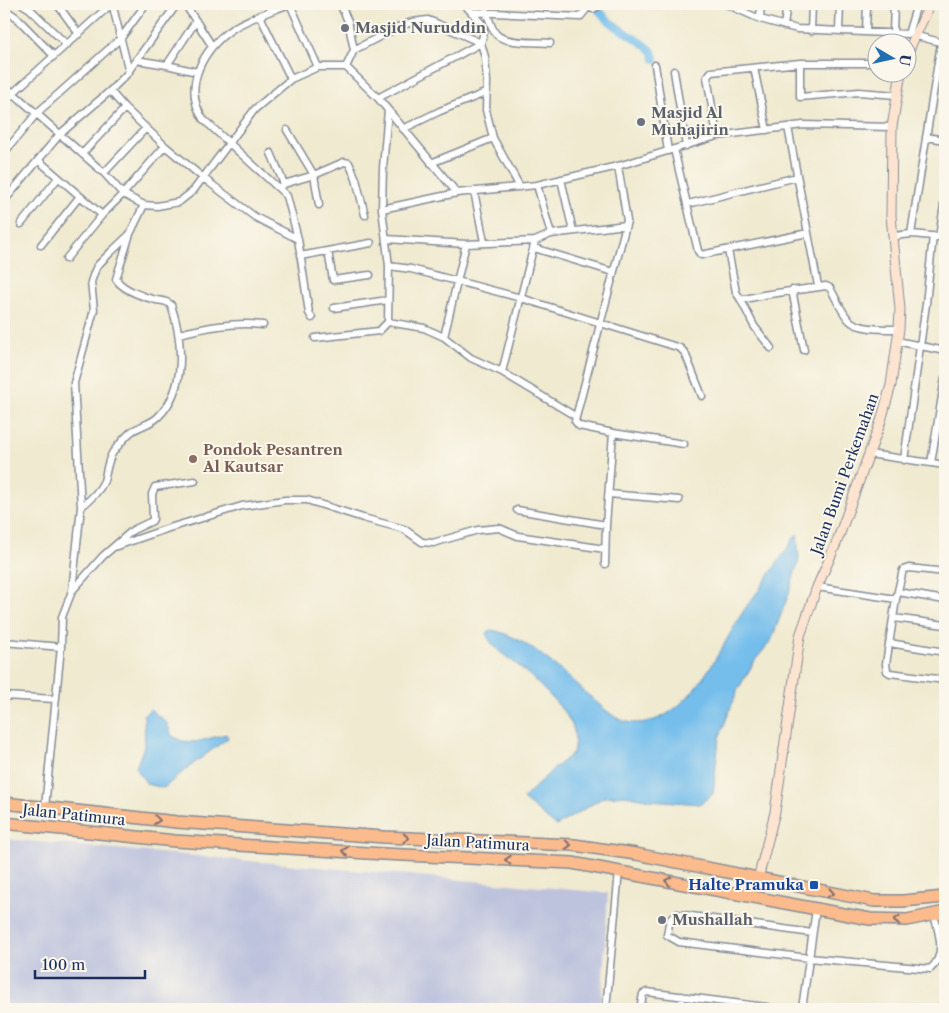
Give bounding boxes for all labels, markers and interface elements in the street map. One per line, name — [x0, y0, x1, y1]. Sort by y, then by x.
place label: Masjid Nuruddin — [355, 18, 487, 37]
marker: Masjid Nuruddin — [339, 22, 351, 34]
north arrow — [866, 32, 916, 82]
text: U — [895, 53, 915, 68]
place label: Masjid Al Muhajirin — [651, 103, 729, 139]
marker: Masjid Al Muhajirin — [635, 116, 647, 128]
street label: Jalan Bumi Perkemahan — [806, 390, 883, 559]
place label: Pondok Pesantren Al Kautsar — [202, 440, 344, 476]
marker: Pondok Pesantren Al Kautsar — [187, 453, 199, 465]
street label: Jalan Patimura — [20, 799, 127, 829]
one-way arrow — [153, 814, 161, 825]
street label: Jalan Patimura — [424, 830, 530, 855]
one-way arrow — [402, 833, 410, 843]
one-way arrow — [565, 840, 573, 851]
one-way arrow — [341, 846, 349, 857]
one-way arrow — [503, 854, 511, 865]
place label: Halte Pramuka — [688, 875, 804, 894]
one-way arrow — [664, 876, 673, 886]
marker: Halte Pramuka — [808, 879, 820, 891]
one-way arrow — [827, 887, 836, 898]
place label: Mushallah — [672, 910, 754, 929]
marker: Mushallah — [656, 914, 668, 926]
one-way arrow — [893, 914, 901, 925]
scale bar — [35, 948, 145, 980]
text: 100 m — [42, 955, 85, 974]

